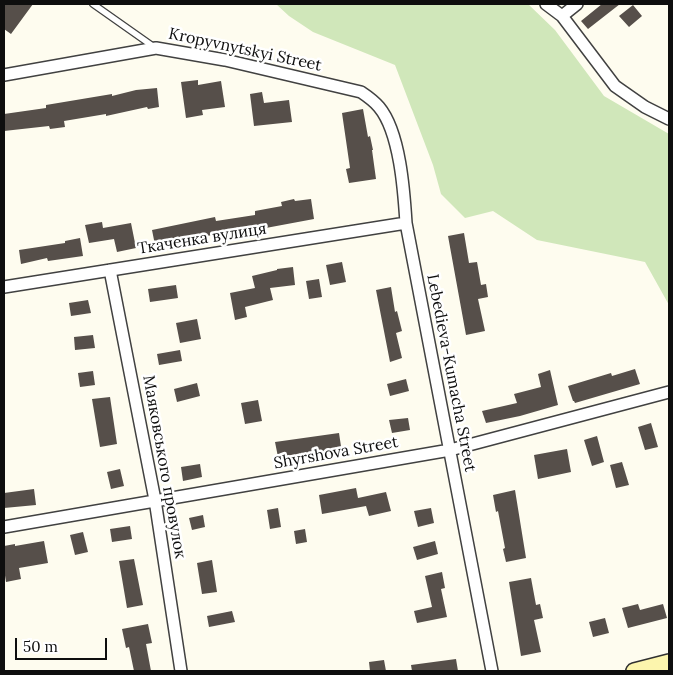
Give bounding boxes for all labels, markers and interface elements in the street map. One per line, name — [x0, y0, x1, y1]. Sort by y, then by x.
street label: Kropyvnytskyi Street — [167, 24, 323, 76]
street label: Ткаченка вулиця — [136, 219, 268, 259]
street label: Lebedieva-Kumacha Street — [422, 273, 480, 473]
street label: Маяковського провулок — [138, 374, 190, 560]
street label: Shyrshova Street — [272, 433, 400, 473]
scale bar — [18, 628, 110, 660]
text: 50 m — [23, 637, 58, 656]

